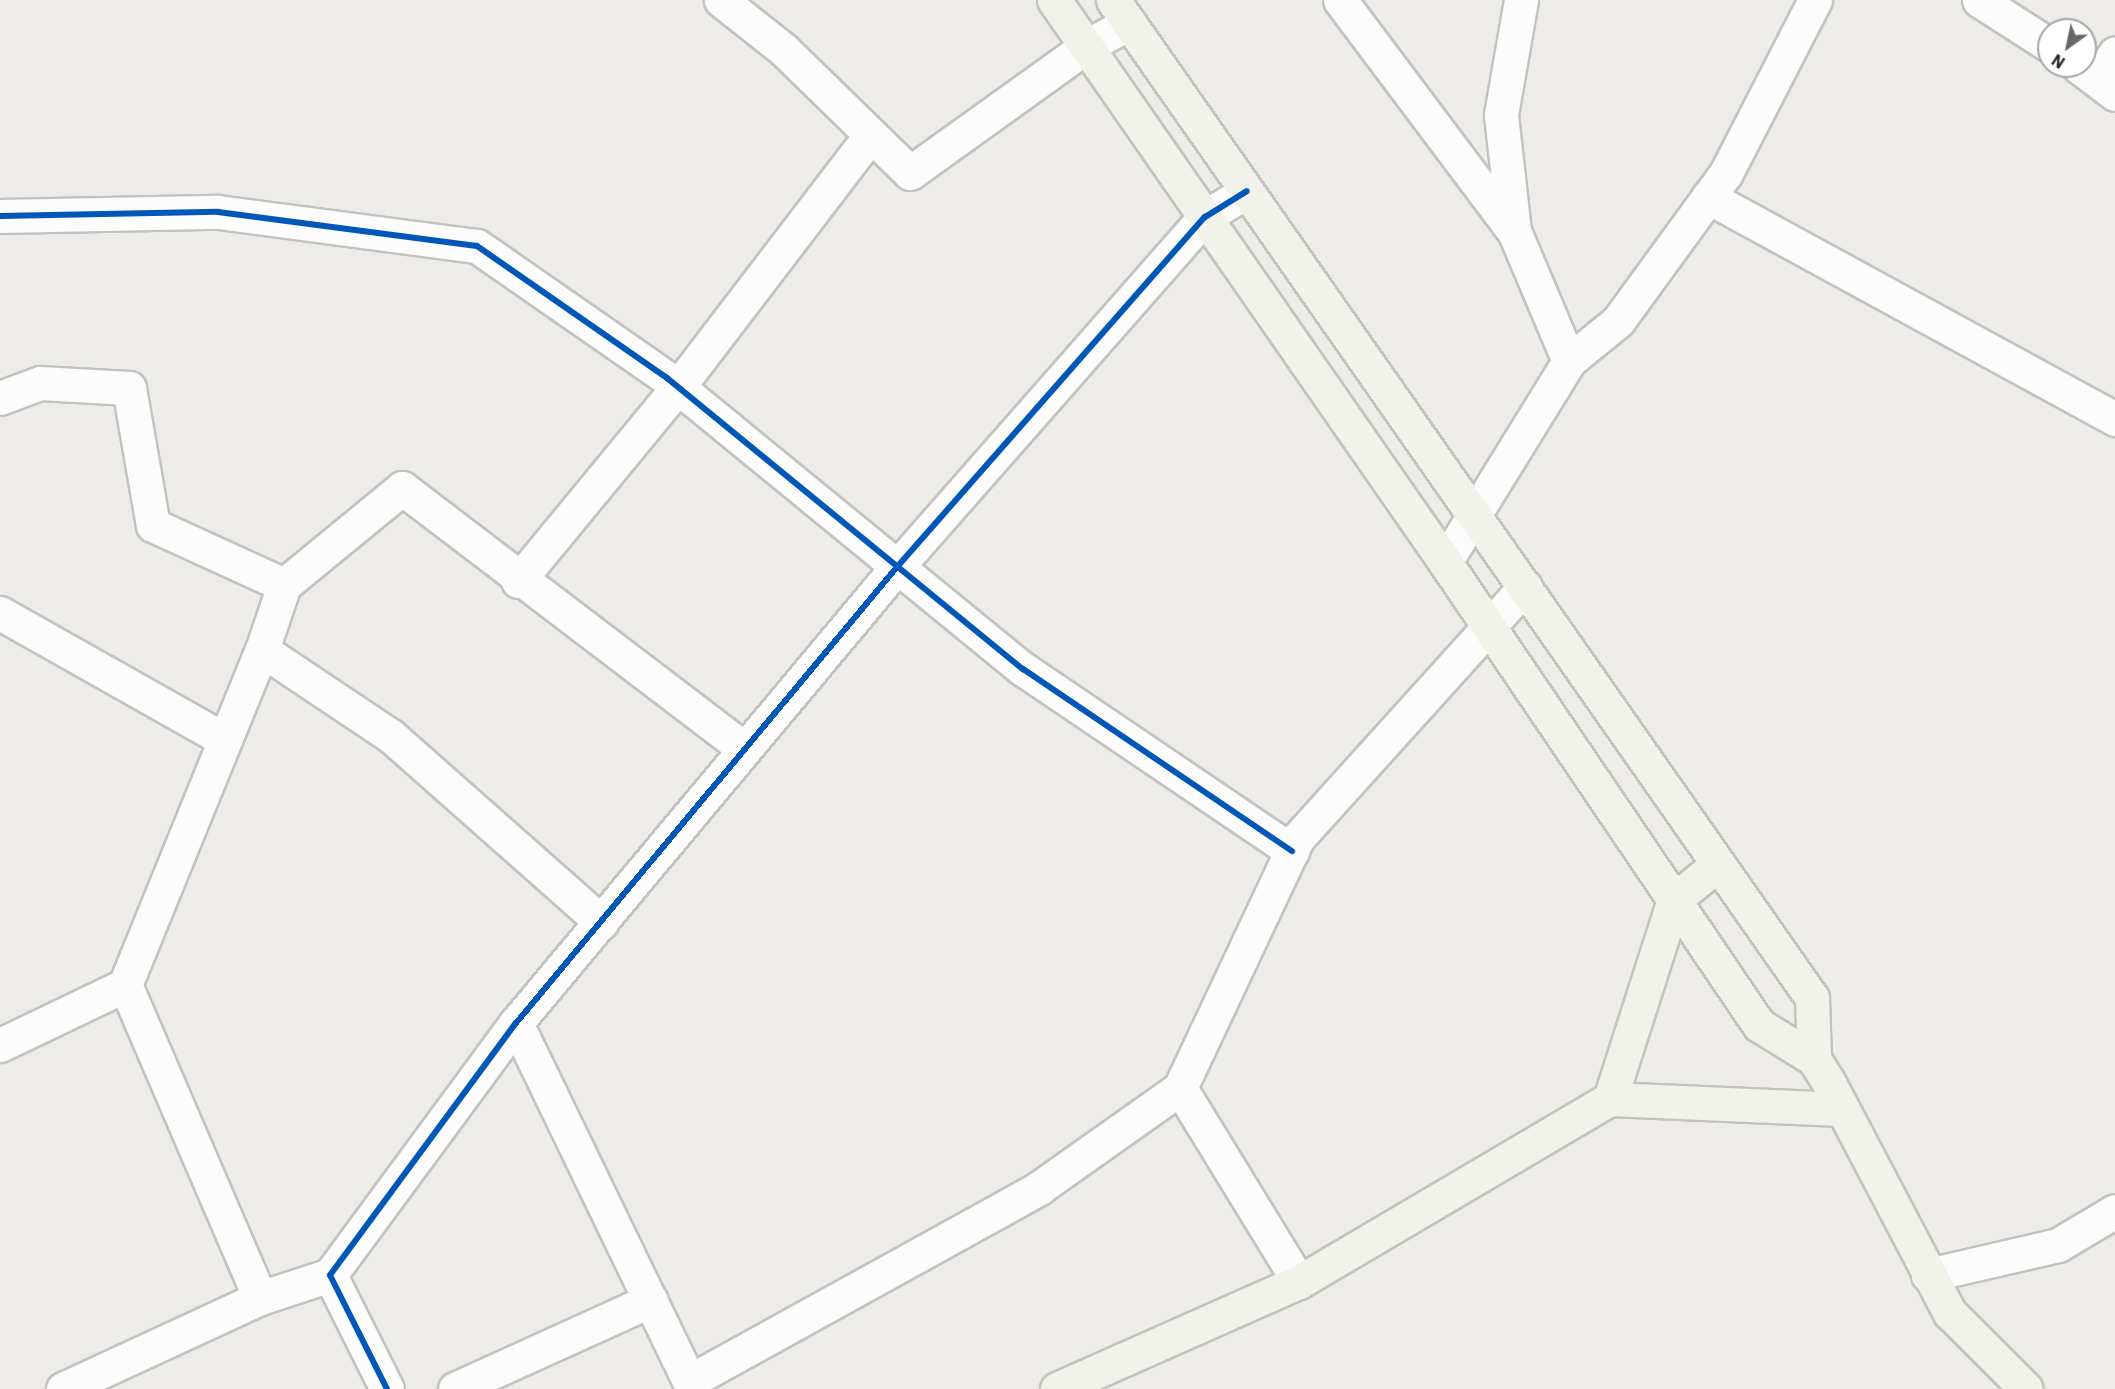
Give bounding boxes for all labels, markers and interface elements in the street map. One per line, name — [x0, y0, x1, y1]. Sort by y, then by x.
north arrow — [2037, 18, 2097, 78]
text: N — [2048, 50, 2069, 73]

